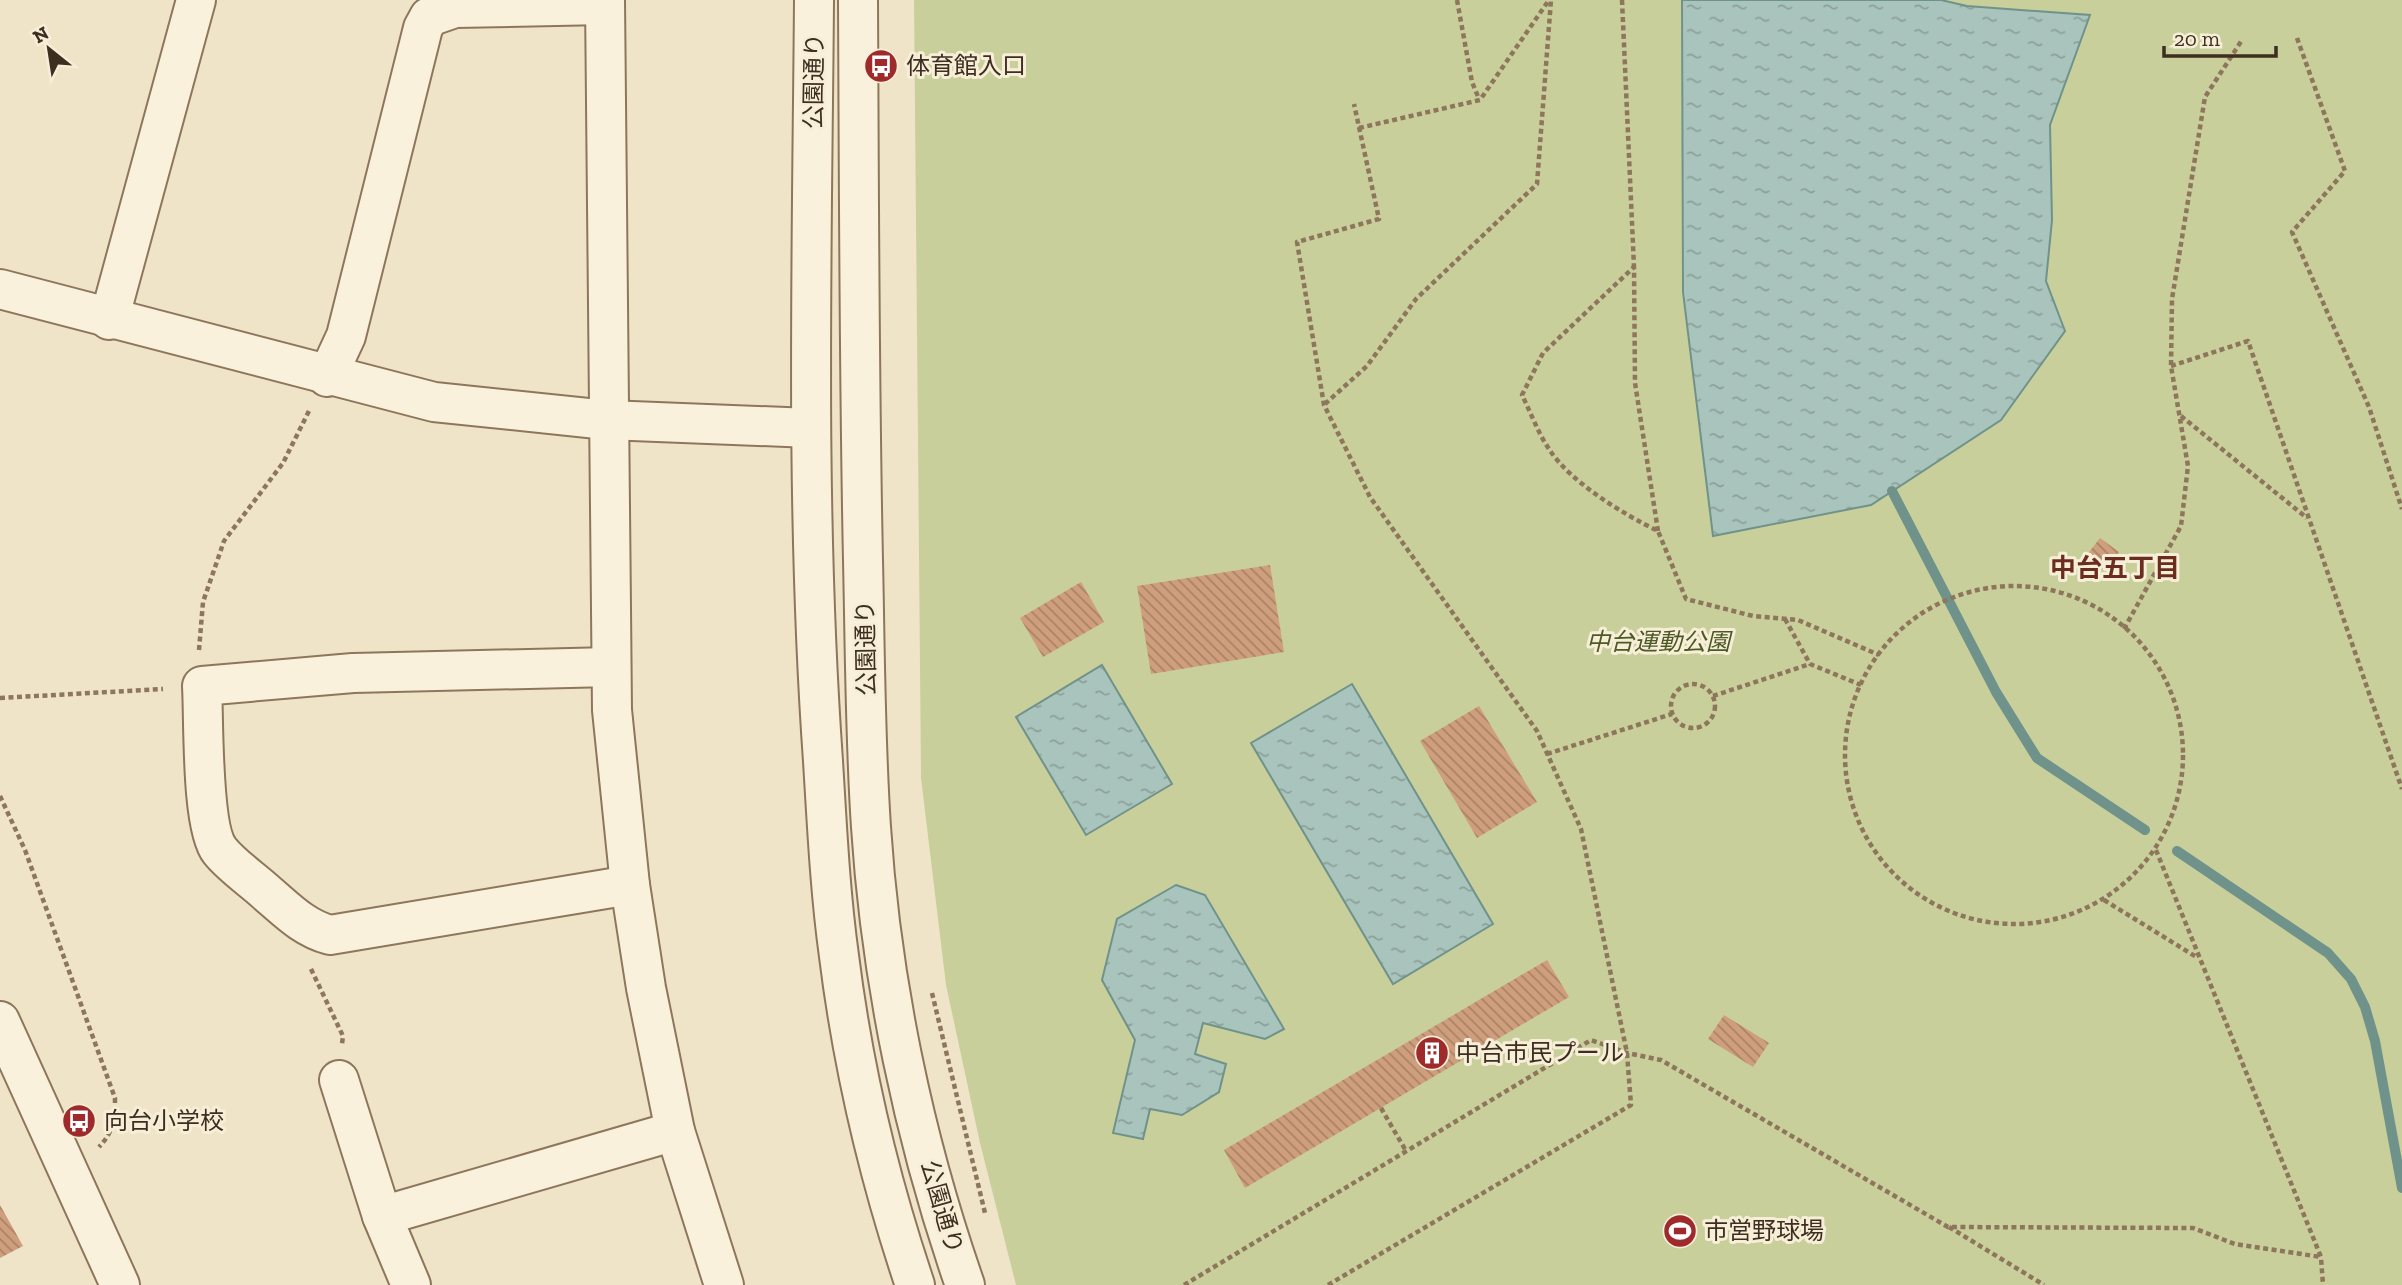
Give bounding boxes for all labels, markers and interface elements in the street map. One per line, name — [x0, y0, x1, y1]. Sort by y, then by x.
north arrow — [14, 14, 84, 84]
scale bar — [2164, 14, 2276, 58]
text: N — [29, 21, 53, 48]
text: 20 m — [2174, 26, 2220, 51]
street label: 公園通り — [798, 33, 829, 129]
bus stop icon: 体育館入口 — [862, 47, 900, 85]
place label: 体育館入口 — [906, 51, 1026, 80]
district label: 中台五丁目 — [2050, 552, 2180, 584]
street label: 公園通り — [850, 600, 881, 696]
park label: 中台運動公園 — [1586, 627, 1733, 656]
building icon: 中台市民プール — [1413, 1034, 1451, 1072]
place label: 中台市民プール — [1456, 1038, 1624, 1067]
bus stop icon: 向台小学校 — [60, 1102, 98, 1140]
place label: 向台小学校 — [104, 1106, 224, 1135]
street label: 公園通り — [915, 1157, 970, 1257]
sports icon: 市営野球場 — [1661, 1212, 1699, 1250]
place label: 市営野球場 — [1704, 1216, 1824, 1245]

